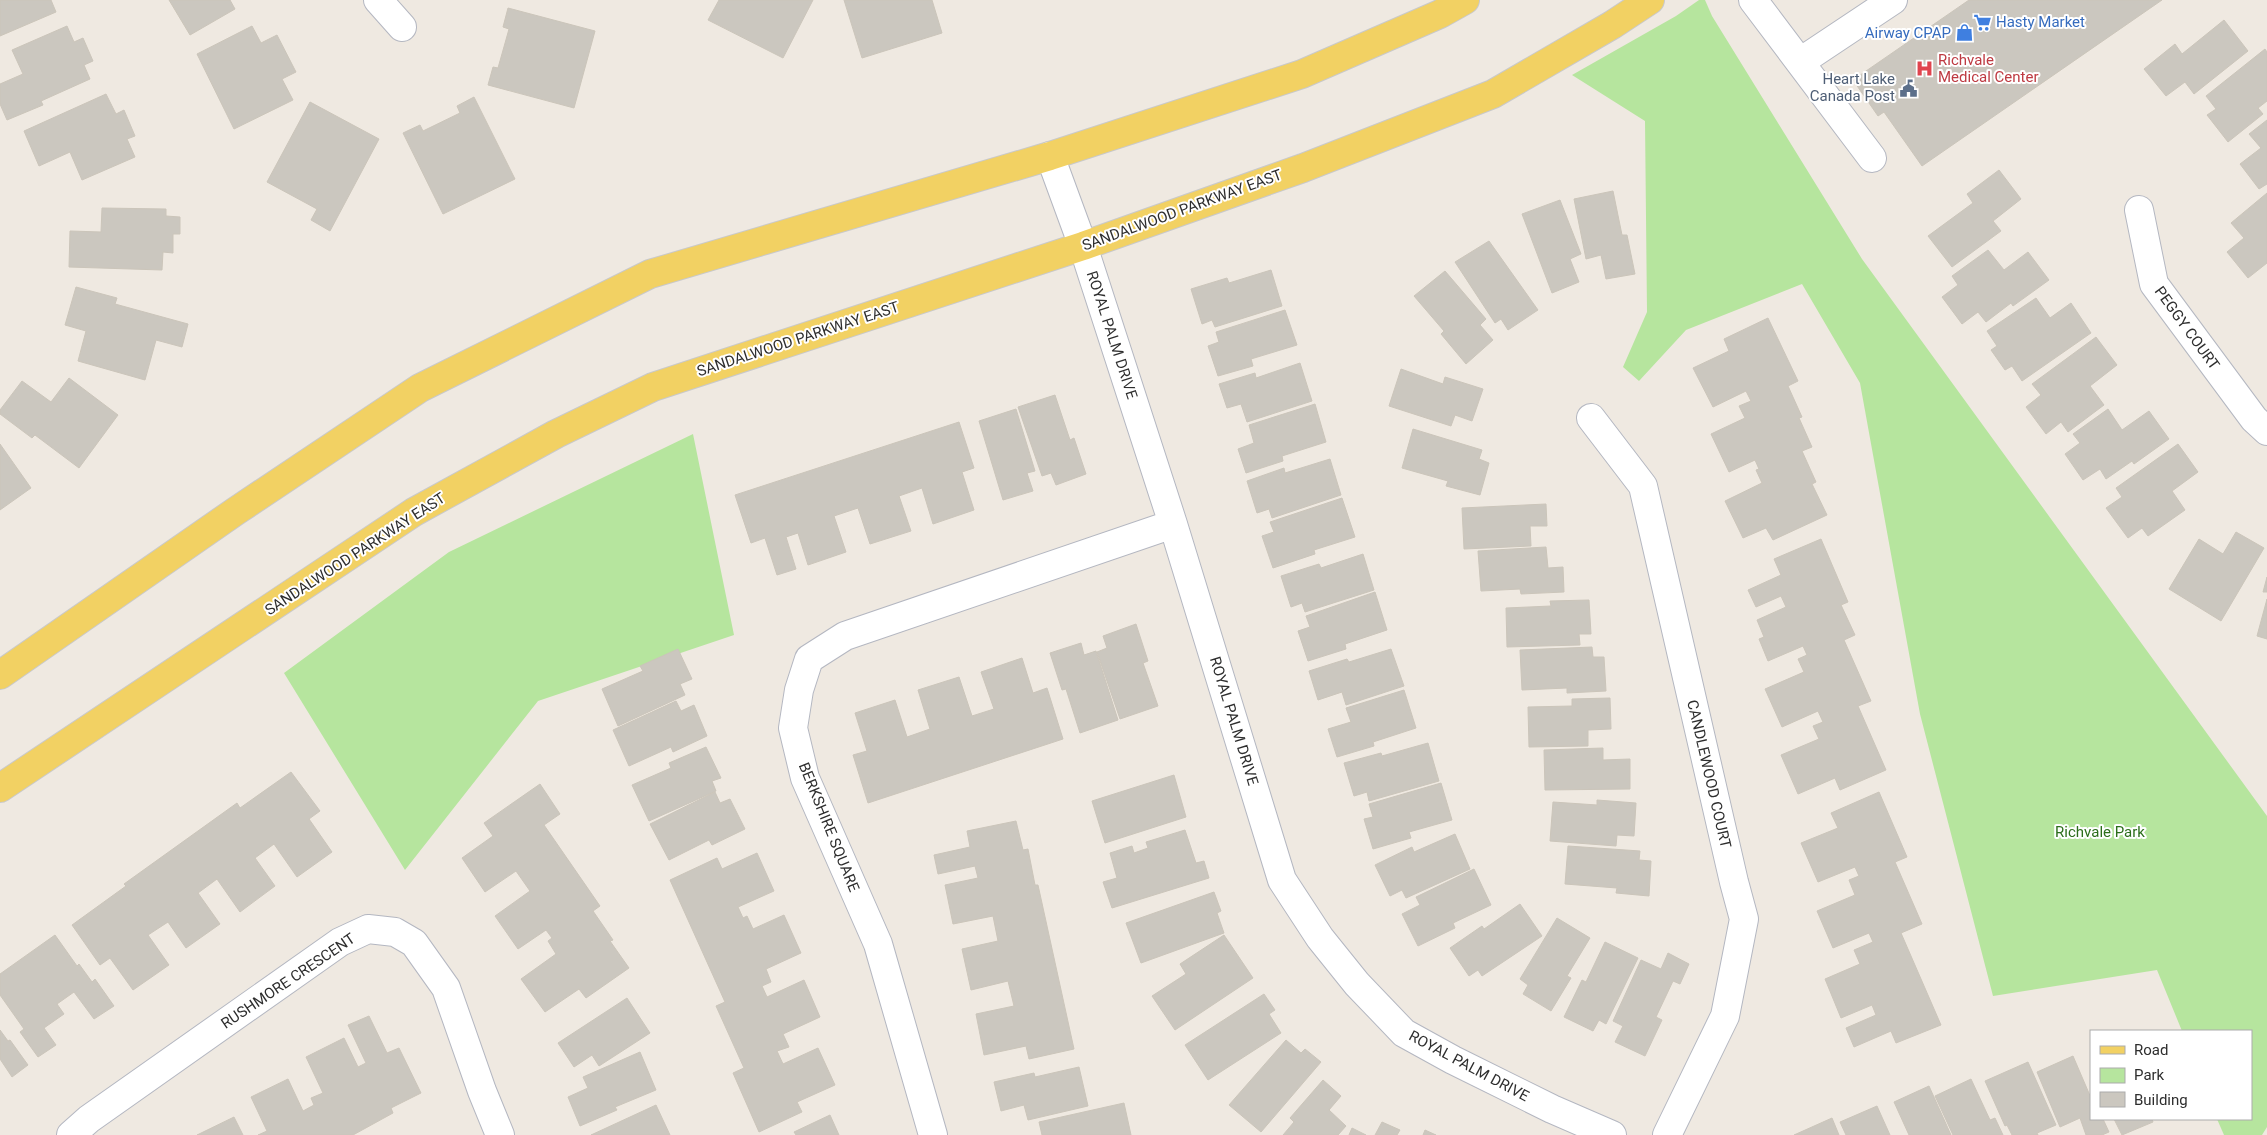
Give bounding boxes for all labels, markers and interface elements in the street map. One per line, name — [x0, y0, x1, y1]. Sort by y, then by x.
supermarket icon: Hasty Market — [1972, 12, 1992, 32]
place label: Hasty Market — [1996, 13, 2085, 31]
shop icon: Airway CPAP — [1955, 23, 1975, 43]
place label: Airway CPAP — [1865, 24, 1951, 42]
place label: Richvale Medical Center — [1938, 51, 2038, 86]
hospital icon: Richvale Medical Center — [1914, 59, 1934, 79]
place label: Heart Lake Canada Post — [1810, 70, 1895, 105]
public building icon: Heart Lake Canada Post — [1899, 78, 1919, 98]
street label: SANDALWOOD PARKWAY EAST — [1080, 165, 1284, 255]
street label: ROYAL PALM DRIVE — [1083, 269, 1141, 402]
street label: PEGGY COURT — [2151, 283, 2223, 373]
street label: SANDALWOOD PARKWAY EAST — [695, 298, 901, 380]
street label: SANDALWOOD PARKWAY EAST — [261, 489, 449, 619]
street label: ROYAL PALM DRIVE — [1206, 655, 1262, 788]
street label: CANDLEWOOD COURT — [1683, 698, 1735, 850]
street label: BERKSHIRE SQUARE — [795, 760, 863, 895]
park label: Richvale Park — [2055, 823, 2145, 841]
street label: RUSHMORE CRESCENT — [218, 929, 358, 1033]
street label: ROYAL PALM DRIVE — [1406, 1027, 1533, 1106]
legend — [2090, 1030, 2252, 1120]
text: Road — [2134, 1041, 2168, 1059]
text: Park — [2134, 1066, 2165, 1084]
text: Building — [2134, 1091, 2188, 1109]

